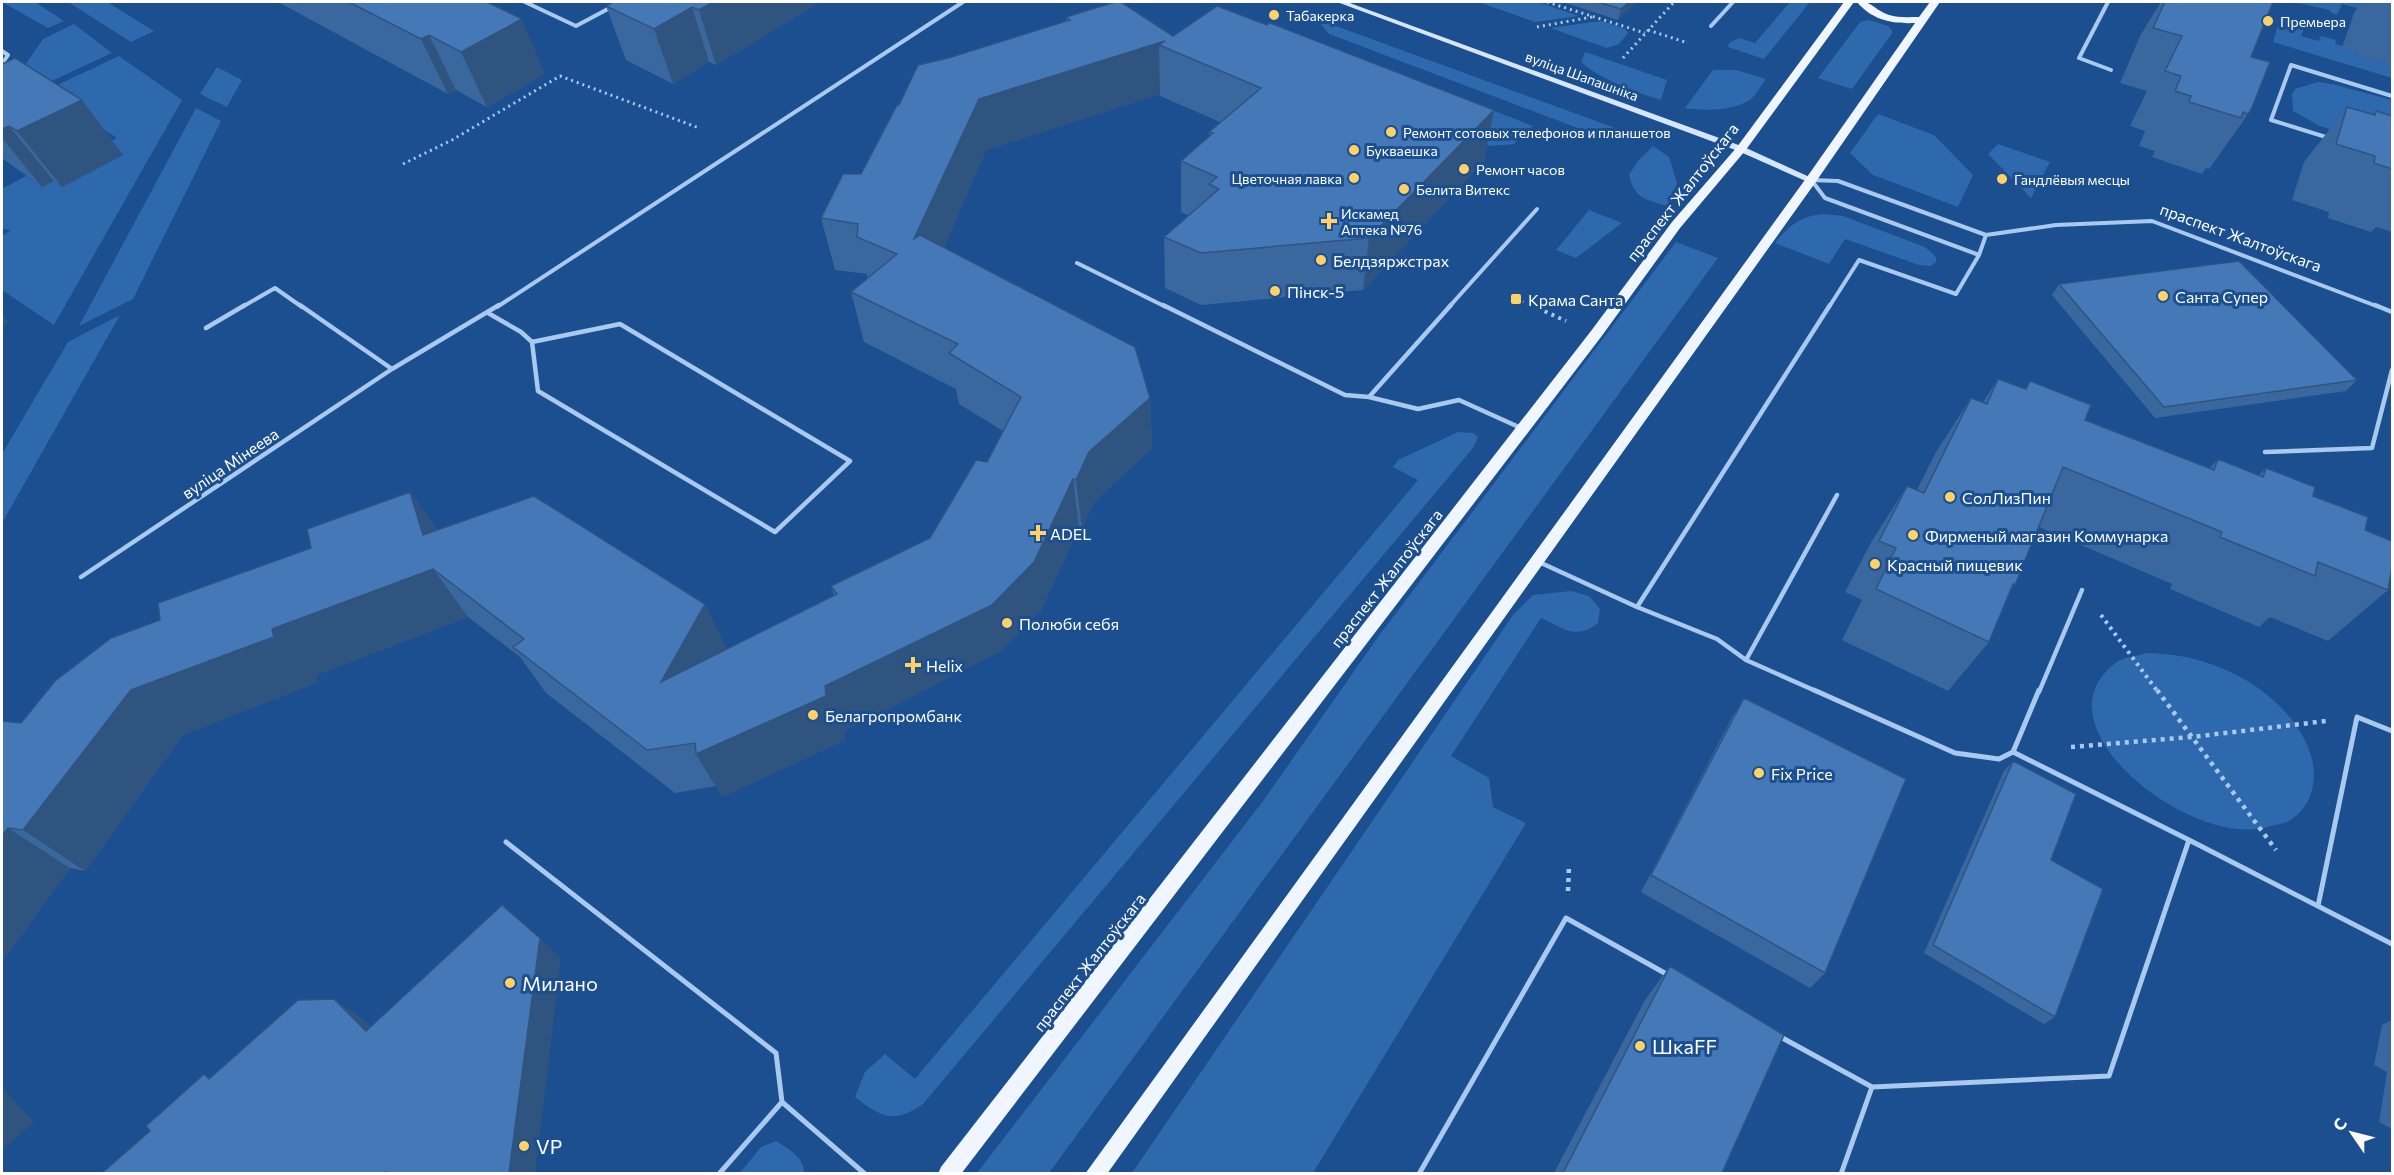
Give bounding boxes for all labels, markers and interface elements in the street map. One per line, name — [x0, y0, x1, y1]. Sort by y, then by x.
place label: Табакерка — [1286, 7, 1354, 24]
marker: Табакерка — [1267, 8, 1281, 22]
place label: Премьера — [2280, 13, 2346, 30]
marker: Премьера — [2261, 14, 2275, 28]
street label: вуліца Шапашніка — [1523, 48, 1641, 104]
street label: праспект Жалтоўскага — [1622, 119, 1742, 265]
place label: Ремонт сотовых телефонов и планшетов — [1403, 124, 1671, 141]
marker: Ремонт сотовых телефонов и планшетов — [1384, 125, 1398, 139]
place label: Букваешка — [1366, 142, 1438, 159]
marker: Букваешка — [1347, 143, 1361, 157]
place label: Ремонт часов — [1476, 161, 1565, 178]
marker: Ремонт часов — [1457, 162, 1471, 176]
place label: Цветочная лавка — [1231, 170, 1342, 187]
marker: Цветочная лавка — [1347, 171, 1361, 185]
place label: Гандлёвыя месцы — [2014, 171, 2130, 188]
marker: Гандлёвыя месцы — [1995, 172, 2009, 186]
place label: Белита Витекс — [1416, 181, 1510, 198]
marker: Белита Витекс — [1397, 182, 1411, 196]
street label: праспект Жалтоўскага — [2158, 199, 2324, 275]
place label: Искамед Аптека №76 — [1341, 205, 1422, 238]
marker: Искамед Аптека №76 — [1322, 214, 1336, 228]
place label: Белдзяржстрах — [1333, 251, 1450, 270]
marker: Белдзяржстрах — [1314, 253, 1328, 267]
place label: Пінск-5 — [1287, 282, 1344, 301]
marker: Пінск-5 — [1268, 284, 1282, 298]
place label: Санта Супер — [2175, 287, 2268, 306]
marker: Санта Супер — [2156, 289, 2170, 303]
place label: Крама Санта — [1528, 290, 1623, 309]
marker: Крама Санта — [1509, 292, 1523, 306]
street label: вуліца Мінеева — [178, 424, 282, 502]
place label: СолЛизПин — [1962, 488, 2051, 507]
marker: СолЛизПин — [1943, 490, 1957, 504]
street label: праспект Жалтоўскага — [1326, 505, 1446, 651]
place label: ADEL — [1050, 524, 1091, 543]
marker: ADEL — [1031, 526, 1045, 540]
place label: Фирменый магазин Коммунарка — [1925, 526, 2168, 545]
marker: Фирменый магазин Коммунарка — [1906, 528, 1920, 542]
place label: Красный пищевик — [1887, 555, 2023, 574]
marker: Красный пищевик — [1868, 557, 1882, 571]
place label: Полюби себя — [1019, 614, 1119, 633]
marker: Полюби себя — [1000, 616, 1014, 630]
marker: Helix — [904, 656, 922, 674]
place label: Helix — [926, 656, 964, 675]
place label: Белагропромбанк — [825, 706, 962, 725]
marker: Белагропромбанк — [806, 708, 820, 722]
place label: Fix Price — [1771, 764, 1833, 783]
marker: Fix Price — [1752, 766, 1766, 780]
street label: праспект Жалтоўскага — [1029, 889, 1149, 1035]
place label: Милано — [522, 971, 598, 995]
marker: Милано — [503, 976, 517, 990]
place label: ШкаFF — [1652, 1034, 1717, 1058]
marker: ШкаFF — [1633, 1039, 1647, 1053]
north arrow — [2322, 1103, 2382, 1163]
text: С — [2328, 1114, 2350, 1134]
place label: VP — [536, 1134, 562, 1158]
marker: VP — [517, 1139, 531, 1153]

